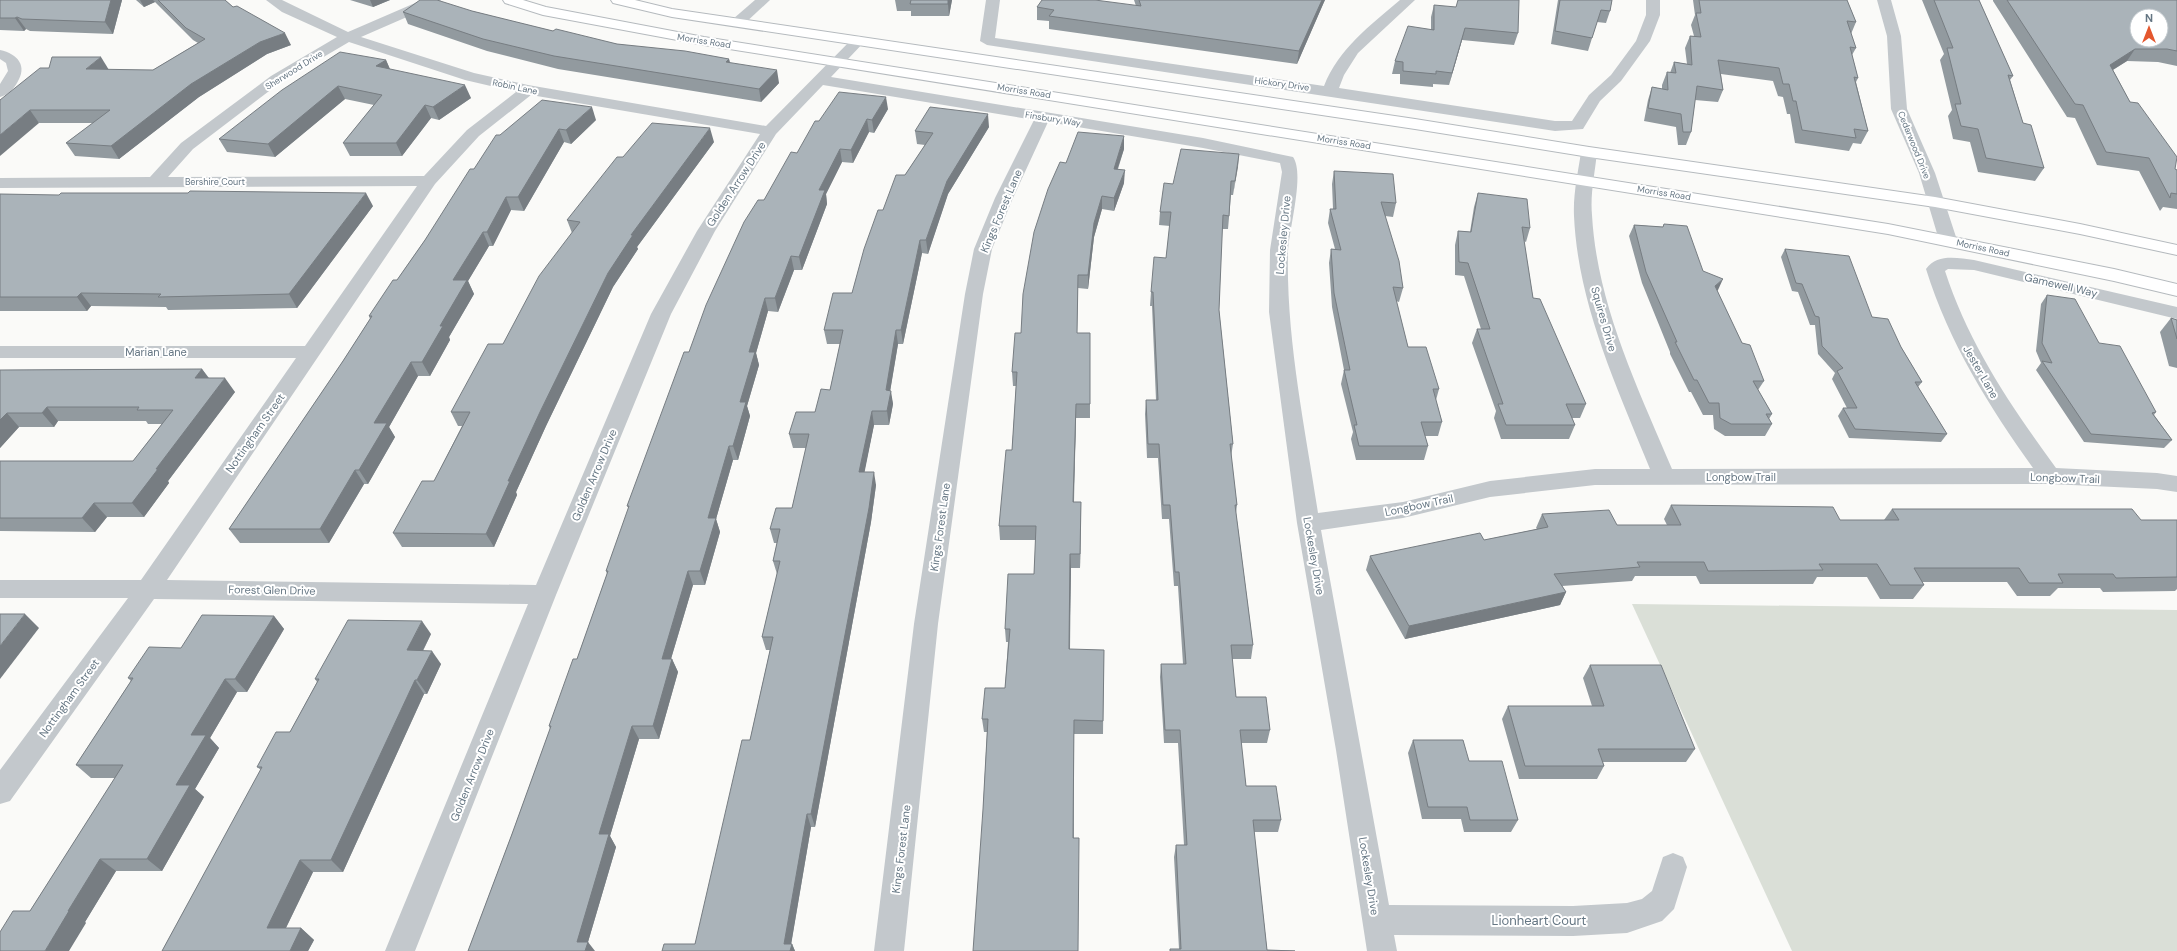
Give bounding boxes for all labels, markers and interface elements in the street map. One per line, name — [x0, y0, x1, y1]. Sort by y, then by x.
north arrow — [2129, 8, 2169, 48]
text: N — [2145, 11, 2153, 25]
street label: Morriss Road — [676, 31, 732, 51]
street label: Sherwood Drive — [263, 48, 325, 92]
street label: Hickory Drive — [1254, 74, 1310, 94]
street label: Robin Lane — [491, 76, 539, 98]
street label: Morriss Road — [996, 81, 1052, 101]
street label: Finsbury Way — [1024, 109, 1082, 129]
street label: Cedarwood Drive — [1895, 109, 1933, 181]
street label: Morriss Road — [1316, 132, 1372, 152]
street label: Golden Arrow Drive — [703, 139, 769, 229]
street label: Kings Forest Lane — [977, 167, 1025, 255]
street label: Bershire Court — [185, 176, 246, 188]
street label: Morriss Road — [1636, 183, 1692, 203]
street label: Lockesley Drive — [1273, 195, 1293, 275]
street label: Morriss Road — [1955, 237, 2011, 260]
street label: Gamewell Way — [2023, 270, 2099, 300]
street label: Squires Drive — [1588, 285, 1620, 353]
street label: Jester Lane — [1960, 343, 2002, 401]
street label: Marian Lane — [125, 345, 187, 359]
street label: Nottingham Street — [222, 391, 288, 475]
street label: Golden Arrow Drive — [568, 427, 620, 523]
street label: Longbow Trail — [1706, 470, 1776, 484]
street label: Longbow Trail — [2030, 470, 2100, 486]
street label: Kings Forest Lane — [927, 482, 953, 572]
street label: Longbow Trail — [1383, 491, 1455, 519]
street label: Lockesley Drive — [1300, 516, 1328, 596]
street label: Forest Glen Drive — [228, 582, 316, 598]
street label: Nottingham Street — [36, 656, 102, 740]
street label: Golden Arrow Drive — [447, 727, 497, 823]
street label: Kings Forest Lane — [889, 804, 913, 894]
street label: Lockesley Drive — [1356, 836, 1382, 916]
street label: Lionheart Court — [1492, 912, 1586, 929]

